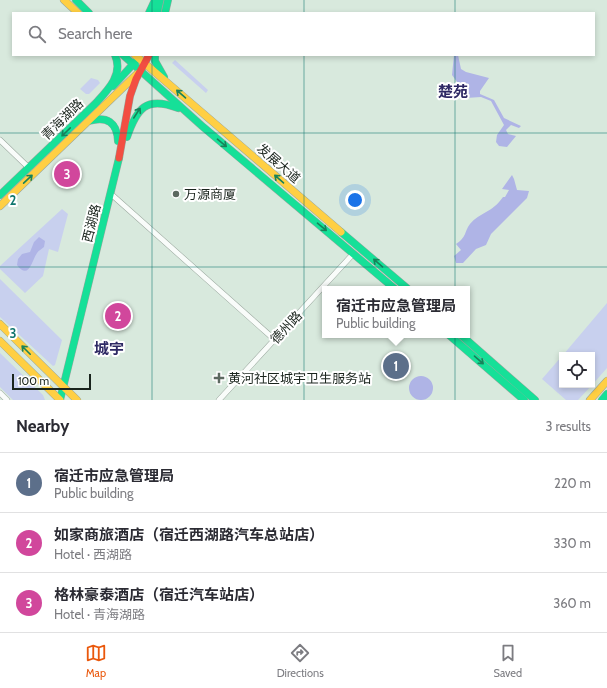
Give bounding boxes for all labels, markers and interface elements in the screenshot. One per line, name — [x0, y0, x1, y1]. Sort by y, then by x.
search box — [12, 12, 595, 56]
icon: search — [26, 23, 48, 45]
text: Search here — [58, 25, 133, 43]
district label: 楚苑 — [438, 83, 468, 101]
one-way arrow — [176, 90, 186, 99]
street label: 青海湖路 — [38, 95, 86, 143]
one-way arrow — [133, 108, 141, 119]
one-way arrow — [62, 127, 72, 136]
one-way arrow — [217, 138, 228, 147]
street label: 发展大道 — [254, 140, 304, 186]
pin: 3 — [54, 159, 80, 189]
one-way arrow — [23, 174, 33, 184]
one-way arrow — [274, 175, 285, 184]
place label: 万源商厦 — [184, 186, 236, 202]
marker: 万源商厦 — [171, 189, 181, 199]
your location — [345, 190, 365, 210]
text: 2 — [10, 192, 17, 208]
street label: 西湖路 — [79, 202, 103, 244]
one-way arrow — [316, 222, 327, 231]
one-way arrow — [373, 259, 384, 268]
popup — [322, 286, 470, 338]
text: 宿迁市应急管理局 — [336, 297, 456, 315]
pin: 2 — [105, 301, 131, 331]
street label: 德州路 — [267, 307, 305, 347]
text: Public building — [336, 315, 416, 331]
text: 3 — [9, 325, 17, 341]
district label: 城宇 — [94, 340, 124, 358]
one-way arrow — [21, 345, 31, 355]
pin: 1 — [383, 351, 409, 381]
map controls — [559, 352, 595, 388]
button: locate — [559, 352, 595, 388]
one-way arrow — [473, 356, 484, 365]
place label: 黄河社区城宇卫生服务站 — [228, 370, 371, 386]
scale bar — [12, 372, 91, 391]
marker: 黄河社区城宇卫生服务站 — [213, 372, 225, 384]
text: 100 m — [18, 374, 49, 388]
text: Nearby — [16, 416, 69, 436]
text: 3 results — [545, 418, 591, 434]
text: 宿迁市应急管理局 — [54, 467, 174, 485]
text: 1 — [27, 475, 31, 491]
text: 220 m — [554, 475, 591, 491]
text: Public building — [54, 485, 134, 501]
text: 如家商旅酒店（宿迁西湖路汽车总站店） — [54, 526, 324, 544]
text: 2 — [26, 535, 32, 551]
text: 330 m — [554, 535, 591, 551]
text: Hotel · 西湖路 — [54, 546, 132, 562]
text: 格林豪泰酒店（宿迁汽车站店） — [54, 586, 264, 604]
text: 3 — [25, 595, 33, 611]
text: 360 m — [553, 595, 591, 611]
text: Hotel · 青海湖路 — [54, 606, 145, 622]
tab: Map — [85, 642, 107, 680]
tab: Directions — [277, 642, 324, 680]
tab: Saved — [494, 642, 522, 680]

